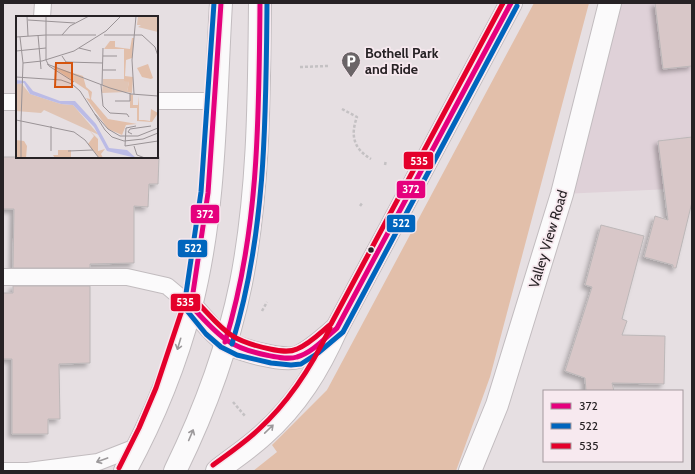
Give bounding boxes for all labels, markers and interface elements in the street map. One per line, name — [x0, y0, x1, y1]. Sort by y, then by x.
inset map — [16, 16, 158, 158]
place label: Bothell Park and Ride — [365, 44, 439, 78]
parking icon: Bothell Park and Ride — [340, 50, 362, 78]
line badge: 535 — [403, 151, 434, 170]
text: 535 — [410, 154, 428, 168]
line badge: 372 — [396, 180, 426, 199]
text: 372 — [402, 182, 420, 196]
street label: Valley View Road — [525, 188, 571, 290]
line badge: 372 — [190, 204, 220, 224]
text: 372 — [196, 207, 214, 221]
line badge: 522 — [386, 214, 416, 233]
text: 522 — [392, 216, 410, 230]
line badge: 522 — [177, 239, 208, 258]
text: 522 — [184, 241, 202, 255]
unlabelled marker — [366, 245, 376, 255]
line badge: 535 — [170, 293, 201, 312]
text: 535 — [176, 295, 194, 309]
one-way arrow — [175, 337, 183, 349]
legend — [543, 390, 683, 462]
text: 372 — [579, 398, 598, 413]
text: 522 — [579, 418, 598, 433]
one-way arrow — [264, 424, 274, 434]
one-way arrow — [188, 430, 195, 442]
text: 535 — [579, 438, 598, 453]
one-way arrow — [97, 457, 109, 465]

